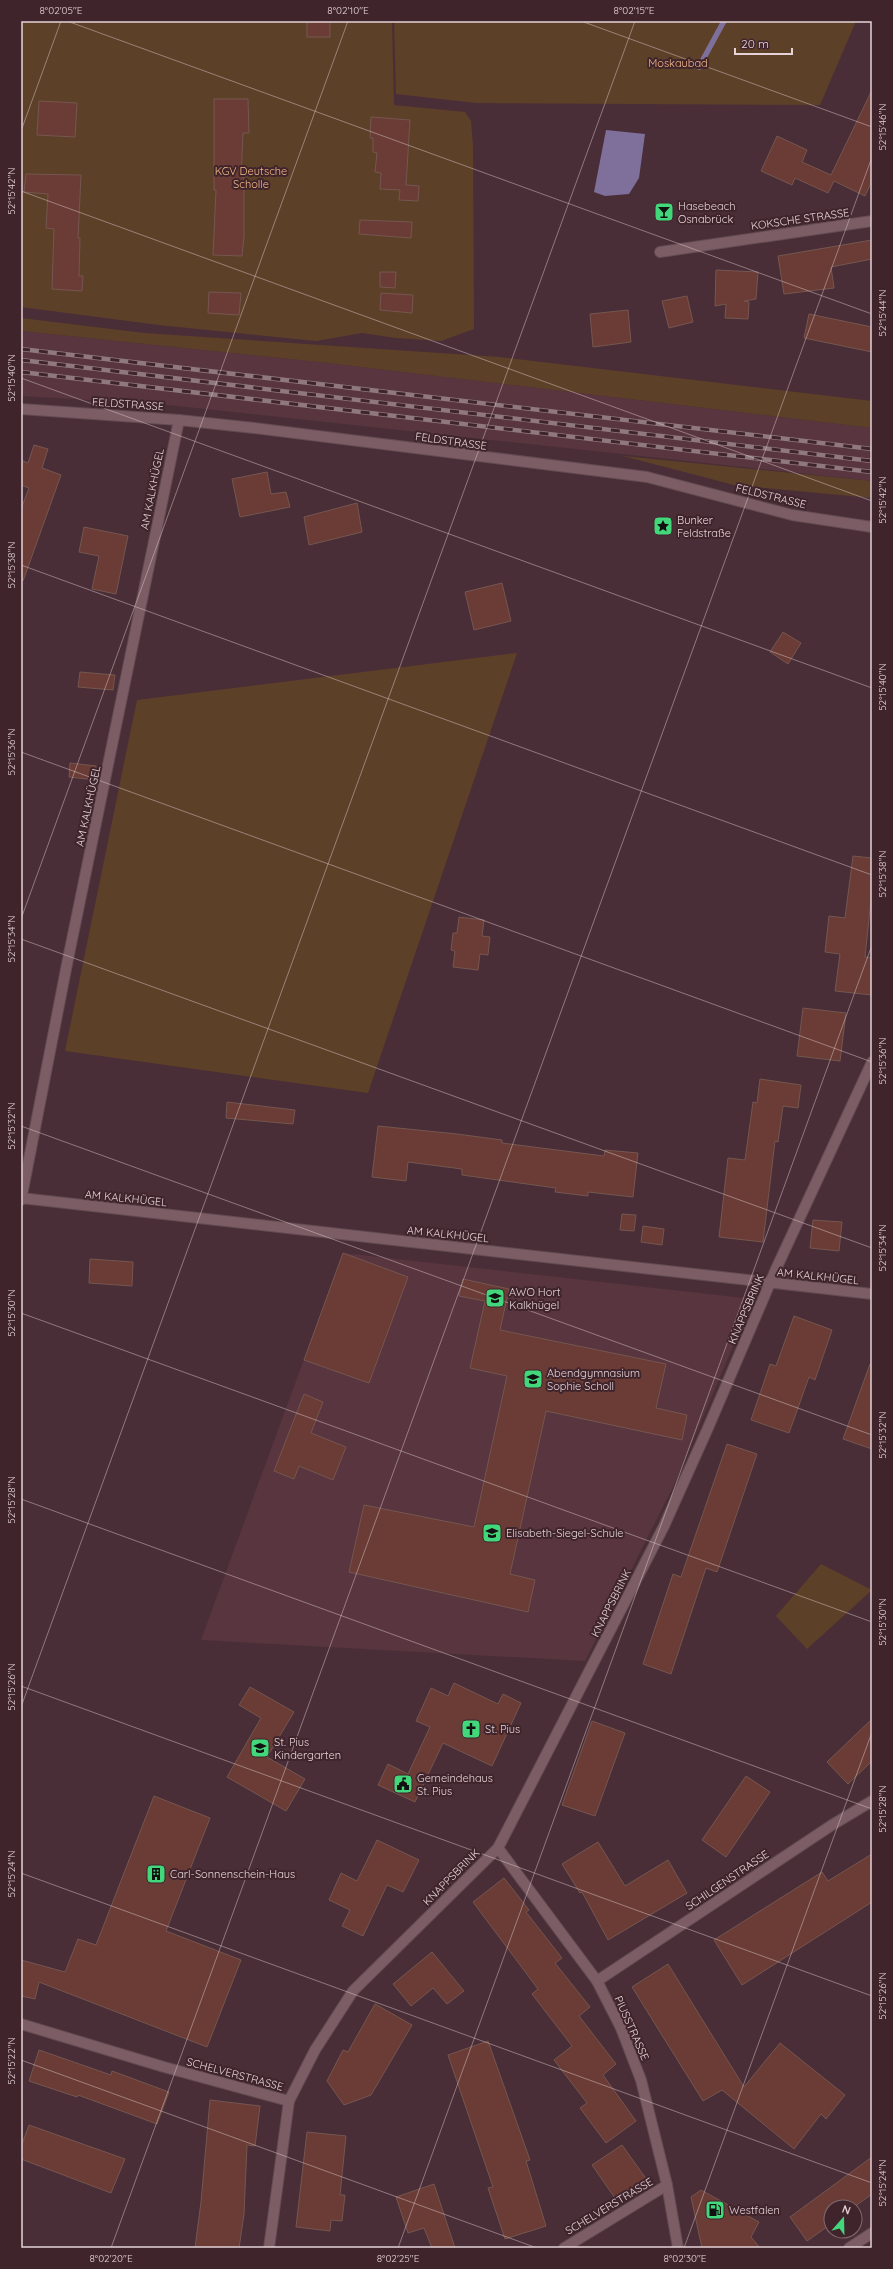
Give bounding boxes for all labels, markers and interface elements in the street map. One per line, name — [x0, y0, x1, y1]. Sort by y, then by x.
text: 8°02'05"E — [39, 4, 83, 17]
text: 8°02'10"E — [327, 4, 369, 17]
text: 8°02'15"E — [614, 4, 655, 17]
scale bar — [735, 30, 792, 56]
text: 20 m — [741, 36, 769, 51]
park label: Moskaubad — [648, 56, 708, 70]
text: 52°15'46"N — [876, 103, 889, 151]
park label: KGV Deutsche Scholle — [215, 164, 287, 191]
text: 52°15'42"N — [5, 167, 18, 215]
place label: Hasebeach Osnabrück — [678, 199, 736, 226]
bar icon: Hasebeach Osnabrück — [653, 201, 675, 223]
street label: KOKSCHE STRASSE — [750, 205, 850, 233]
text: 52°15'44"N — [876, 289, 889, 337]
text: 52°15'40"N — [5, 354, 18, 402]
street label: FELDSTRASSE — [92, 394, 164, 414]
street label: FELDSTRASSE — [414, 429, 488, 453]
street label: AM KALKHÜGEL — [137, 447, 167, 531]
text: 52°15'42"N — [876, 476, 889, 524]
street label: FELDSTRASSE — [734, 480, 808, 512]
place label: Bunker Feldstraße — [677, 513, 731, 540]
place icon: Bunker Feldstraße — [652, 515, 674, 537]
text: 52°15'38"N — [5, 541, 18, 589]
text: 52°15'40"N — [876, 663, 889, 711]
text: 52°15'36"N — [5, 728, 18, 776]
street label: AM KALKHÜGEL — [73, 764, 103, 848]
text: 52°15'38"N — [876, 850, 889, 898]
text: 52°15'34"N — [5, 915, 18, 963]
text: 52°15'36"N — [876, 1037, 889, 1085]
text: 52°15'32"N — [5, 1102, 18, 1150]
street label: AM KALKHÜGEL — [84, 1187, 168, 1209]
street label: AM KALKHÜGEL — [406, 1223, 490, 1245]
text: 52°15'34"N — [876, 1224, 889, 1272]
street label: AM KALKHÜGEL — [776, 1265, 860, 1287]
street label: KNAPPSBRINK — [725, 1272, 767, 1346]
place label: AWO Hort Kalkhügel — [509, 1285, 561, 1312]
school or university icon: AWO Hort Kalkhügel — [484, 1287, 506, 1309]
text: 52°15'30"N — [5, 1289, 18, 1337]
place label: Abendgymnasium Sophie Scholl — [547, 1366, 640, 1393]
school or university icon: Abendgymnasium Sophie Scholl — [522, 1368, 544, 1390]
text: 52°15'32"N — [876, 1411, 889, 1459]
text: 52°15'28"N — [5, 1476, 18, 1524]
school or university icon: Elisabeth-Siegel-Schule — [481, 1522, 503, 1544]
place label: Elisabeth-Siegel-Schule — [506, 1526, 624, 1540]
street label: KNAPPSBRINK — [588, 1567, 634, 1639]
text: 52°15'30"N — [876, 1598, 889, 1646]
text: 52°15'26"N — [5, 1663, 18, 1711]
church icon: St. Pius — [460, 1718, 482, 1740]
place label: St. Pius — [485, 1722, 520, 1736]
place label: St. Pius Kindergarten — [274, 1735, 341, 1762]
school or university icon: St. Pius Kindergarten — [249, 1737, 271, 1759]
place label: Gemeindehaus St. Pius — [417, 1771, 493, 1798]
public building icon: Gemeindehaus St. Pius — [392, 1773, 414, 1795]
text: 52°15'28"N — [876, 1785, 889, 1833]
street label: KNAPPSBRINK — [420, 1846, 482, 1908]
street label: SCHILGENSTRASSE — [683, 1847, 771, 1913]
text: 52°15'24"N — [5, 1850, 18, 1898]
building icon: Carl-Sonnenschein-Haus — [145, 1863, 167, 1885]
place label: Carl-Sonnenschein-Haus — [170, 1867, 295, 1881]
text: 52°15'26"N — [876, 1972, 889, 2020]
street label: PIUSSTRASSE — [612, 1994, 652, 2062]
text: 52°15'22"N — [5, 2037, 18, 2085]
street label: SCHELVERSTRASSE — [185, 2054, 285, 2094]
text: 52°15'24"N — [876, 2159, 889, 2207]
street label: SCHELVERSTRASSE — [563, 2174, 655, 2238]
fuel station icon: Westfalen — [704, 2199, 726, 2221]
north arrow — [823, 2199, 863, 2239]
text: N — [840, 2202, 853, 2218]
place label: Westfalen — [729, 2203, 780, 2217]
text: 8°02'20"E — [89, 2252, 133, 2265]
text: 8°02'25"E — [377, 2252, 420, 2265]
text: 8°02'30"E — [664, 2252, 707, 2265]

